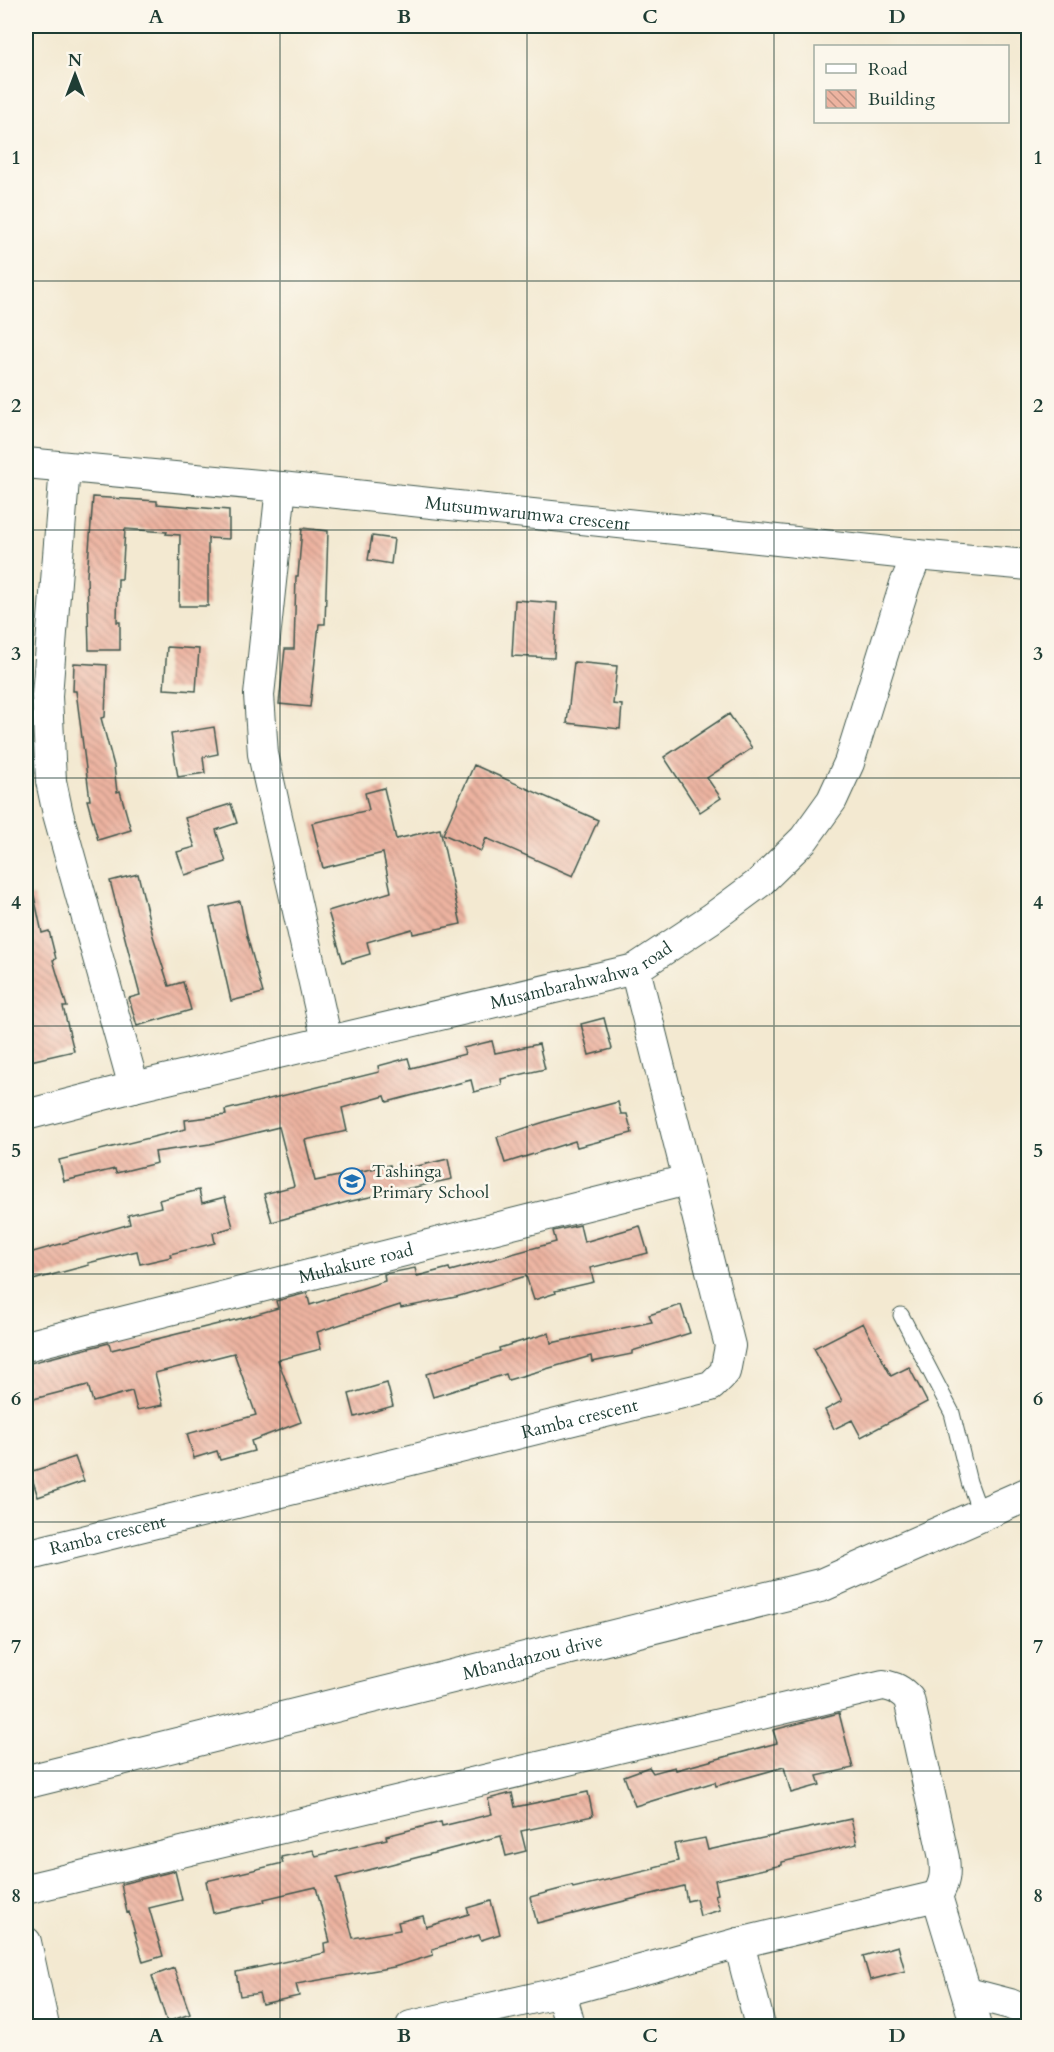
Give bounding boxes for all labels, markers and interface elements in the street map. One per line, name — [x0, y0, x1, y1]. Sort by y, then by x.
text: A — [148, 3, 164, 30]
text: B — [397, 3, 411, 30]
text: C — [642, 3, 658, 30]
text: D — [888, 3, 906, 30]
north arrow — [45, 45, 105, 105]
legend — [814, 45, 1009, 123]
text: N — [68, 50, 82, 72]
text: Road — [868, 57, 908, 82]
text: Building — [868, 87, 936, 112]
text: 1 — [11, 144, 21, 171]
text: 1 — [1033, 144, 1043, 171]
text: 2 — [11, 392, 21, 419]
text: 2 — [1033, 392, 1043, 419]
street label: Mutsumwarumwa crescent — [424, 490, 632, 537]
text: 3 — [11, 640, 21, 667]
text: 3 — [1033, 640, 1043, 667]
text: 4 — [11, 889, 21, 916]
text: 4 — [1033, 889, 1043, 916]
street label: Musambarahwahwa road — [488, 935, 677, 1015]
text: 5 — [11, 1137, 21, 1164]
text: 5 — [1033, 1137, 1043, 1164]
place label: Tashinga Primary School — [372, 1159, 490, 1205]
school or university icon: Tashinga Primary School — [337, 1166, 367, 1196]
street label: Muhakure road — [296, 1237, 416, 1290]
text: 6 — [11, 1385, 21, 1412]
text: 6 — [1033, 1385, 1043, 1412]
street label: Ramba crescent — [519, 1392, 641, 1445]
street label: Ramba crescent — [47, 1508, 169, 1561]
street label: Mbandanzou drive — [460, 1627, 605, 1686]
text: 7 — [11, 1633, 21, 1660]
text: 7 — [1033, 1633, 1043, 1660]
text: 8 — [11, 1882, 21, 1909]
text: 8 — [1033, 1882, 1043, 1909]
text: A — [148, 2022, 164, 2049]
text: B — [397, 2022, 411, 2049]
text: C — [642, 2022, 658, 2049]
text: D — [888, 2022, 906, 2049]

